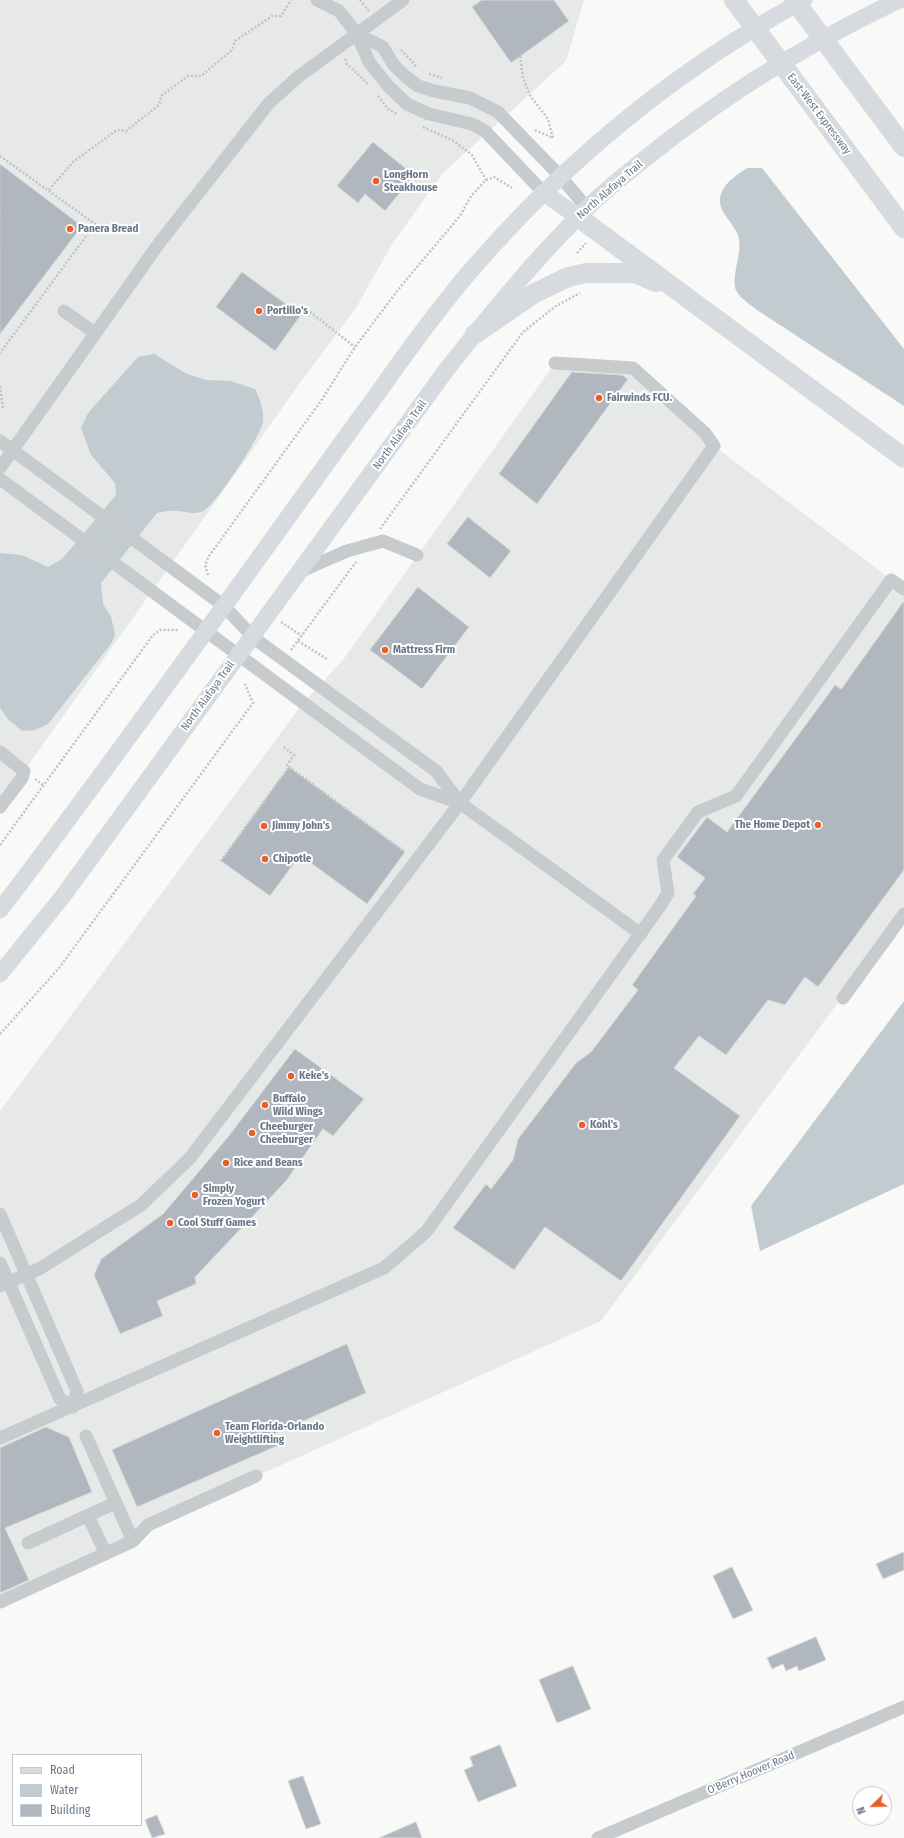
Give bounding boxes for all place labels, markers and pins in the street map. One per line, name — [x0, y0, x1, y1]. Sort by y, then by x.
place label: LongHorn Steakhouse — [384, 168, 438, 194]
marker: LongHorn Steakhouse — [371, 176, 381, 186]
place label: Panera Bread — [78, 222, 139, 236]
marker: Panera Bread — [65, 224, 75, 234]
place label: Portillo's — [267, 304, 308, 318]
marker: Portillo's — [254, 306, 264, 316]
place label: Fairwinds FCU. — [607, 391, 672, 405]
marker: Fairwinds FCU. — [594, 393, 604, 403]
place label: Mattress Firm — [393, 643, 455, 657]
marker: Mattress Firm — [380, 645, 390, 655]
place label: The Home Depot — [734, 818, 810, 832]
place label: Jimmy John's — [272, 819, 330, 833]
marker: The Home Depot — [813, 820, 823, 830]
marker: Jimmy John's — [259, 821, 269, 831]
place label: Chipotle — [273, 852, 311, 866]
marker: Chipotle — [260, 854, 270, 864]
place label: Keke's — [299, 1069, 329, 1083]
marker: Keke's — [286, 1071, 296, 1081]
place label: Buffalo Wild Wings — [273, 1092, 323, 1118]
marker: Buffalo Wild Wings — [260, 1100, 270, 1110]
place label: Kohl's — [590, 1118, 618, 1132]
place label: Cheeburger Cheeburger — [260, 1120, 313, 1146]
marker: Kohl's — [577, 1120, 587, 1130]
marker: Cheeburger Cheeburger — [247, 1128, 257, 1138]
place label: Rice and Beans — [234, 1156, 303, 1170]
marker: Rice and Beans — [221, 1158, 231, 1168]
place label: Simply Frozen Yogurt — [203, 1182, 265, 1208]
marker: Simply Frozen Yogurt — [190, 1190, 200, 1200]
place label: Cool Stuff Games — [178, 1216, 256, 1230]
marker: Cool Stuff Games — [165, 1218, 175, 1228]
place label: Team Florida-Orlando Weightlifting — [225, 1420, 324, 1446]
marker: Team Florida-Orlando Weightlifting — [212, 1428, 222, 1438]

